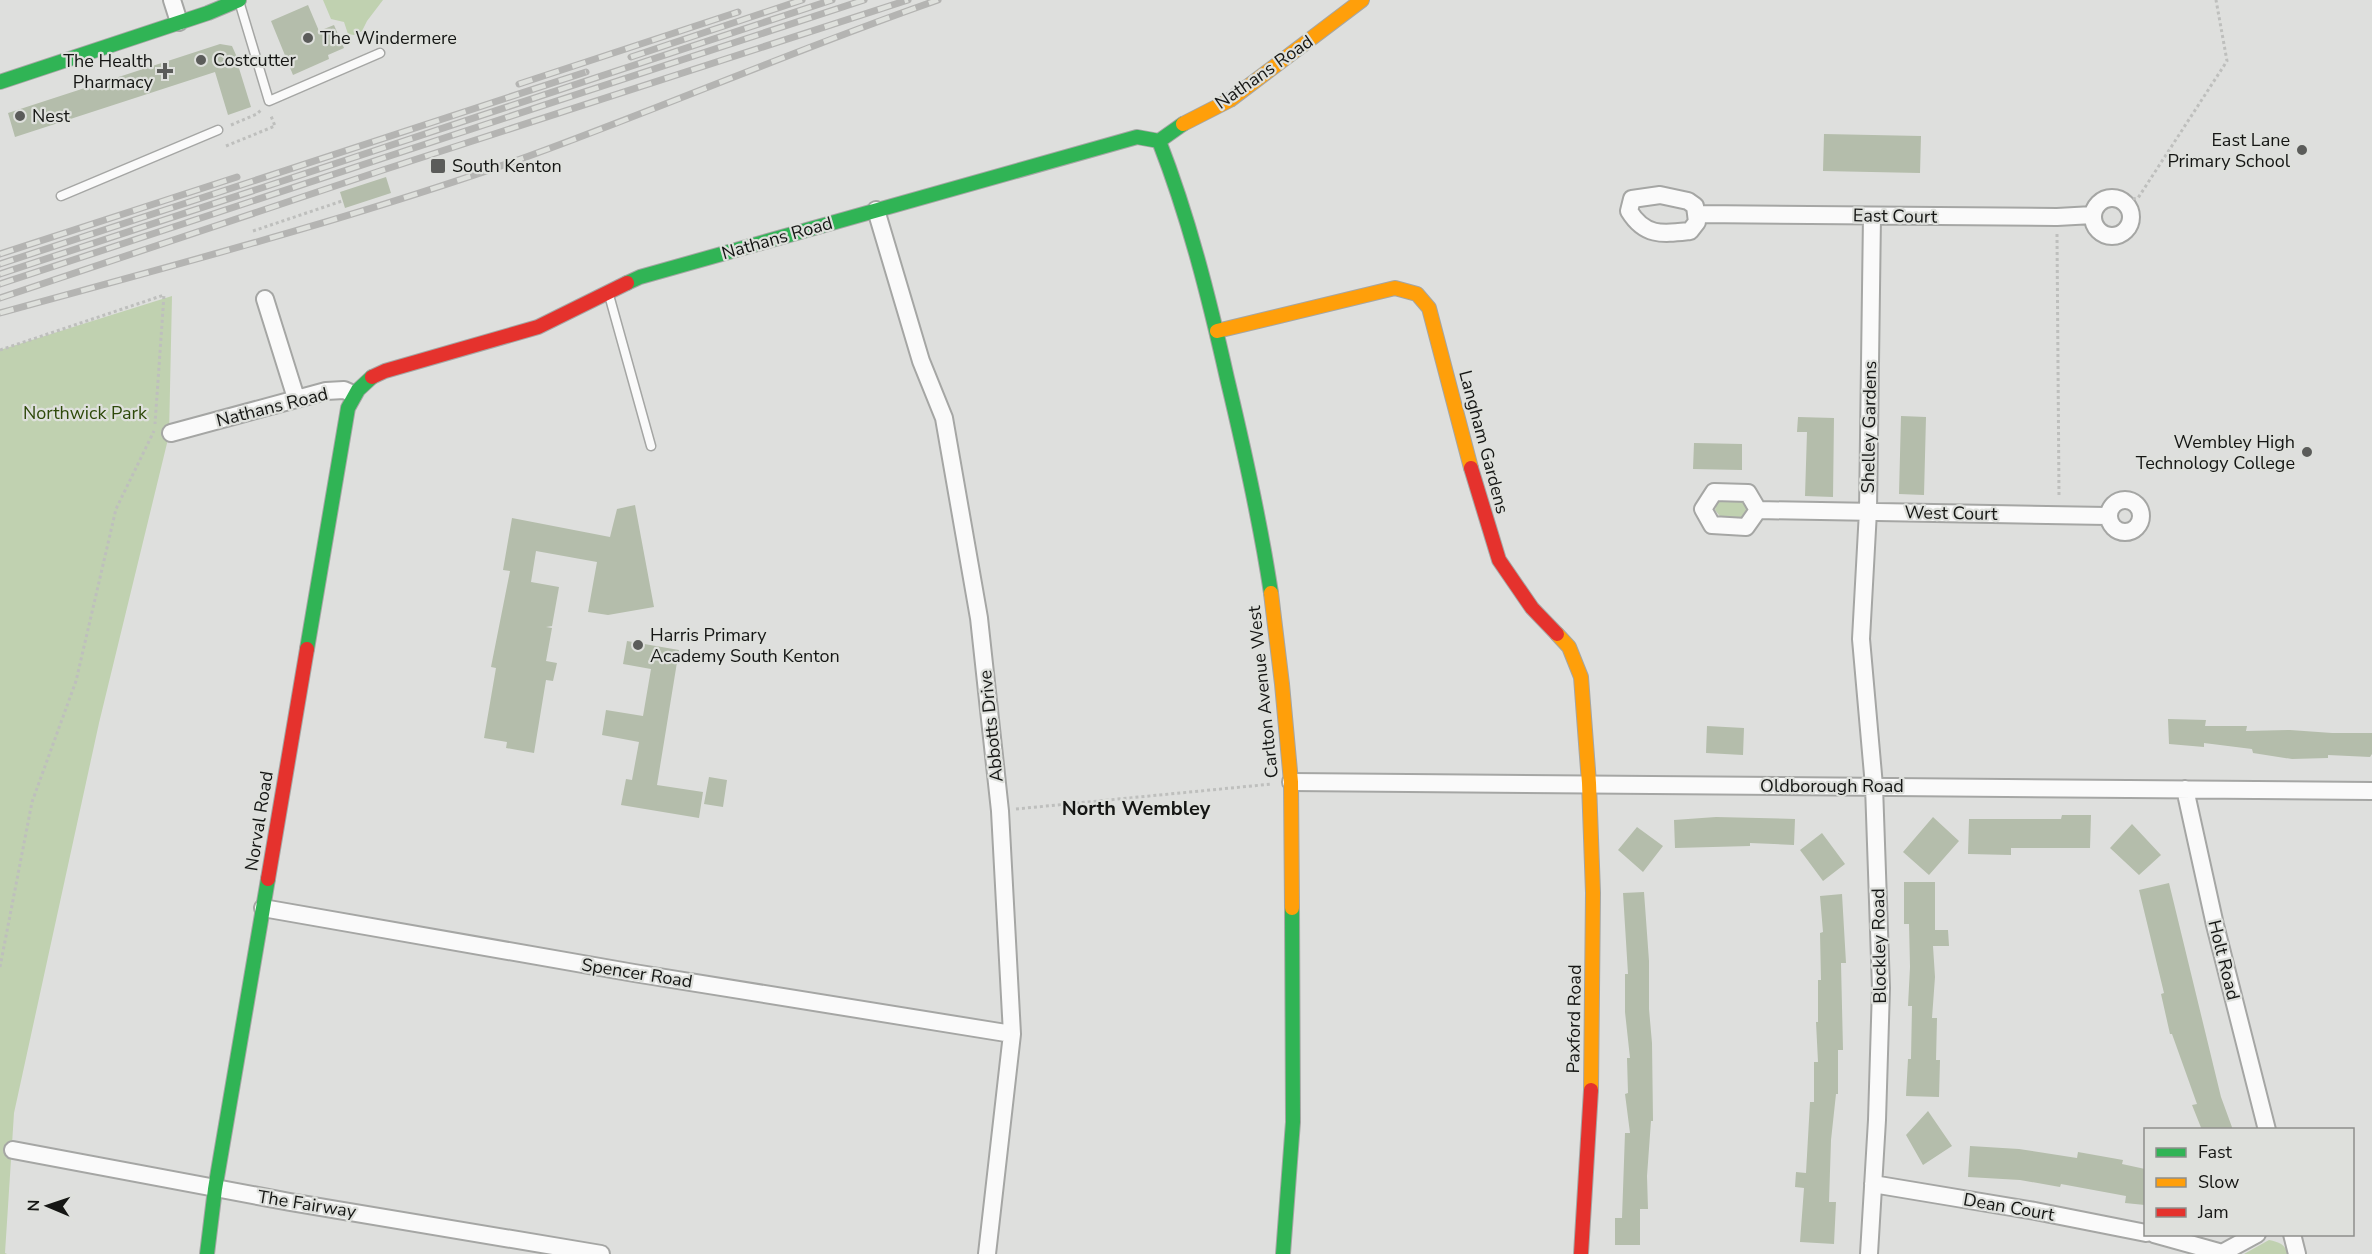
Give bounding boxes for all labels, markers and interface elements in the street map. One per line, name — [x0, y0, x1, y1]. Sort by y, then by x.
place label: The Windermere — [320, 26, 457, 50]
street label: Nathans Road — [1210, 29, 1318, 115]
marker: The Windermere — [301, 31, 315, 45]
place label: Costcutter — [213, 48, 297, 72]
place label: The Health Pharmacy — [63, 49, 154, 94]
marker: Costcutter — [194, 53, 208, 67]
marker: The Health Pharmacy — [158, 64, 172, 78]
place label: Nest — [32, 104, 70, 128]
marker: Nest — [13, 109, 27, 123]
place label: East Lane Primary School — [2167, 128, 2291, 173]
marker: East Lane Primary School — [2295, 143, 2309, 157]
place label: South Kenton — [452, 154, 562, 178]
marker: South Kenton — [429, 157, 447, 175]
street label: East Court — [1853, 203, 1938, 229]
street label: Nathans Road — [719, 211, 835, 265]
street label: Shelley Gardens — [1856, 360, 1882, 494]
street label: Langham Gardens — [1453, 368, 1515, 516]
street label: Nathans Road — [214, 382, 330, 432]
park label: Northwick Park — [23, 401, 148, 425]
place label: Wembley High Technology College — [2136, 430, 2295, 475]
marker: Wembley High Technology College — [2300, 445, 2314, 459]
street label: West Court — [1904, 500, 1998, 526]
street label: Carlton Avenue West — [1242, 604, 1284, 779]
place label: Harris Primary Academy South Kenton — [650, 623, 840, 668]
marker: Harris Primary Academy South Kenton — [631, 638, 645, 652]
street label: Abbotts Drive — [973, 669, 1009, 783]
street label: Norval Road — [239, 769, 279, 873]
street label: Oldborough Road — [1760, 774, 1904, 798]
district label: North Wembley — [1062, 795, 1211, 822]
street label: Blockley Road — [1866, 888, 1892, 1004]
street label: Holt Road — [2202, 917, 2246, 1003]
street label: Spencer Road — [580, 952, 694, 994]
street label: Paxford Road — [1561, 964, 1587, 1074]
legend — [2144, 1128, 2354, 1236]
text: Fast — [2198, 1140, 2233, 1164]
text: Slow — [2198, 1170, 2239, 1194]
north arrow — [18, 1176, 78, 1236]
street label: The Fairway — [256, 1184, 359, 1224]
street label: Dean Court — [1962, 1187, 2057, 1227]
text: N — [23, 1199, 45, 1212]
text: Jam — [2197, 1200, 2229, 1224]

